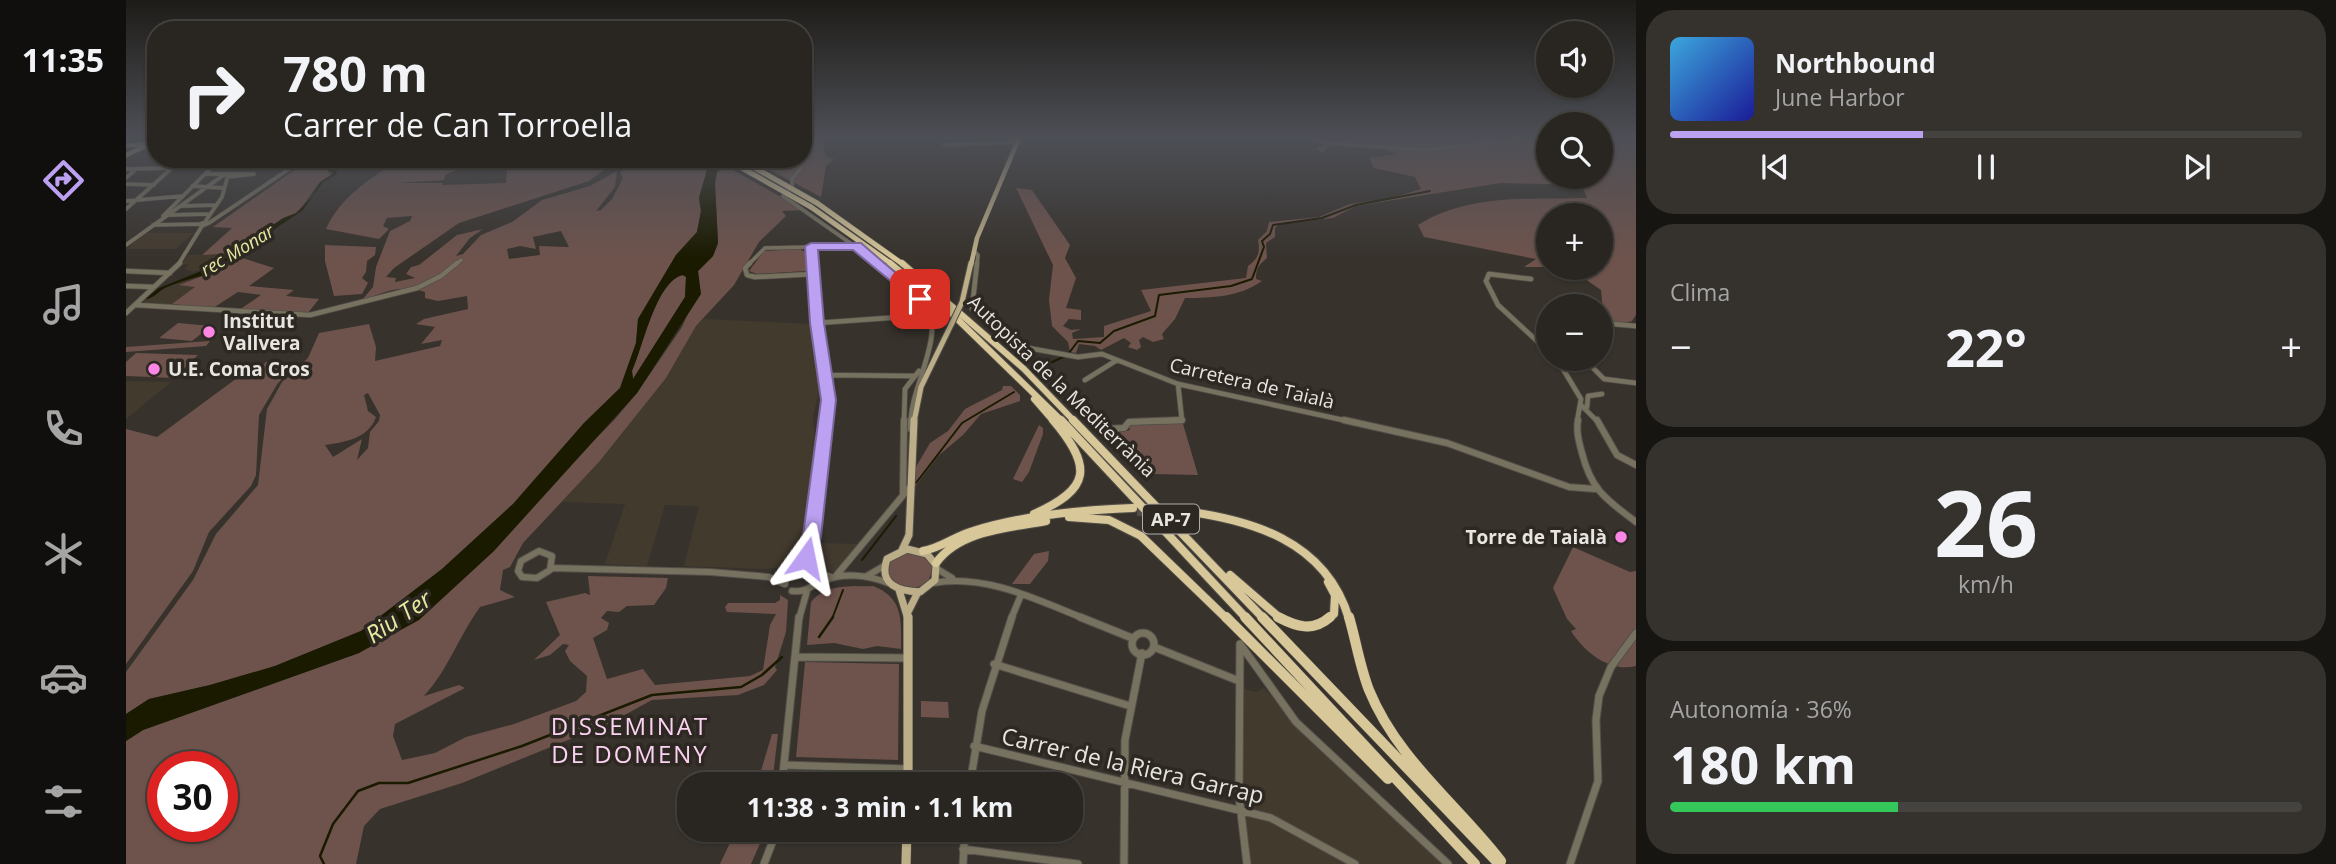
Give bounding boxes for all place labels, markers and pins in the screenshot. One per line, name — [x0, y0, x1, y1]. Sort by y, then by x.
pin — [890, 269, 950, 329]
place label: Institut Vallvera — [223, 308, 301, 356]
marker: Institut Vallvera — [201, 324, 217, 340]
place label: U.E. Coma Cros — [168, 356, 310, 382]
marker: U.E. Coma Cros — [146, 361, 162, 377]
place label: Torre de Taialà — [1466, 524, 1607, 550]
marker: Torre de Taialà — [1613, 529, 1629, 545]

